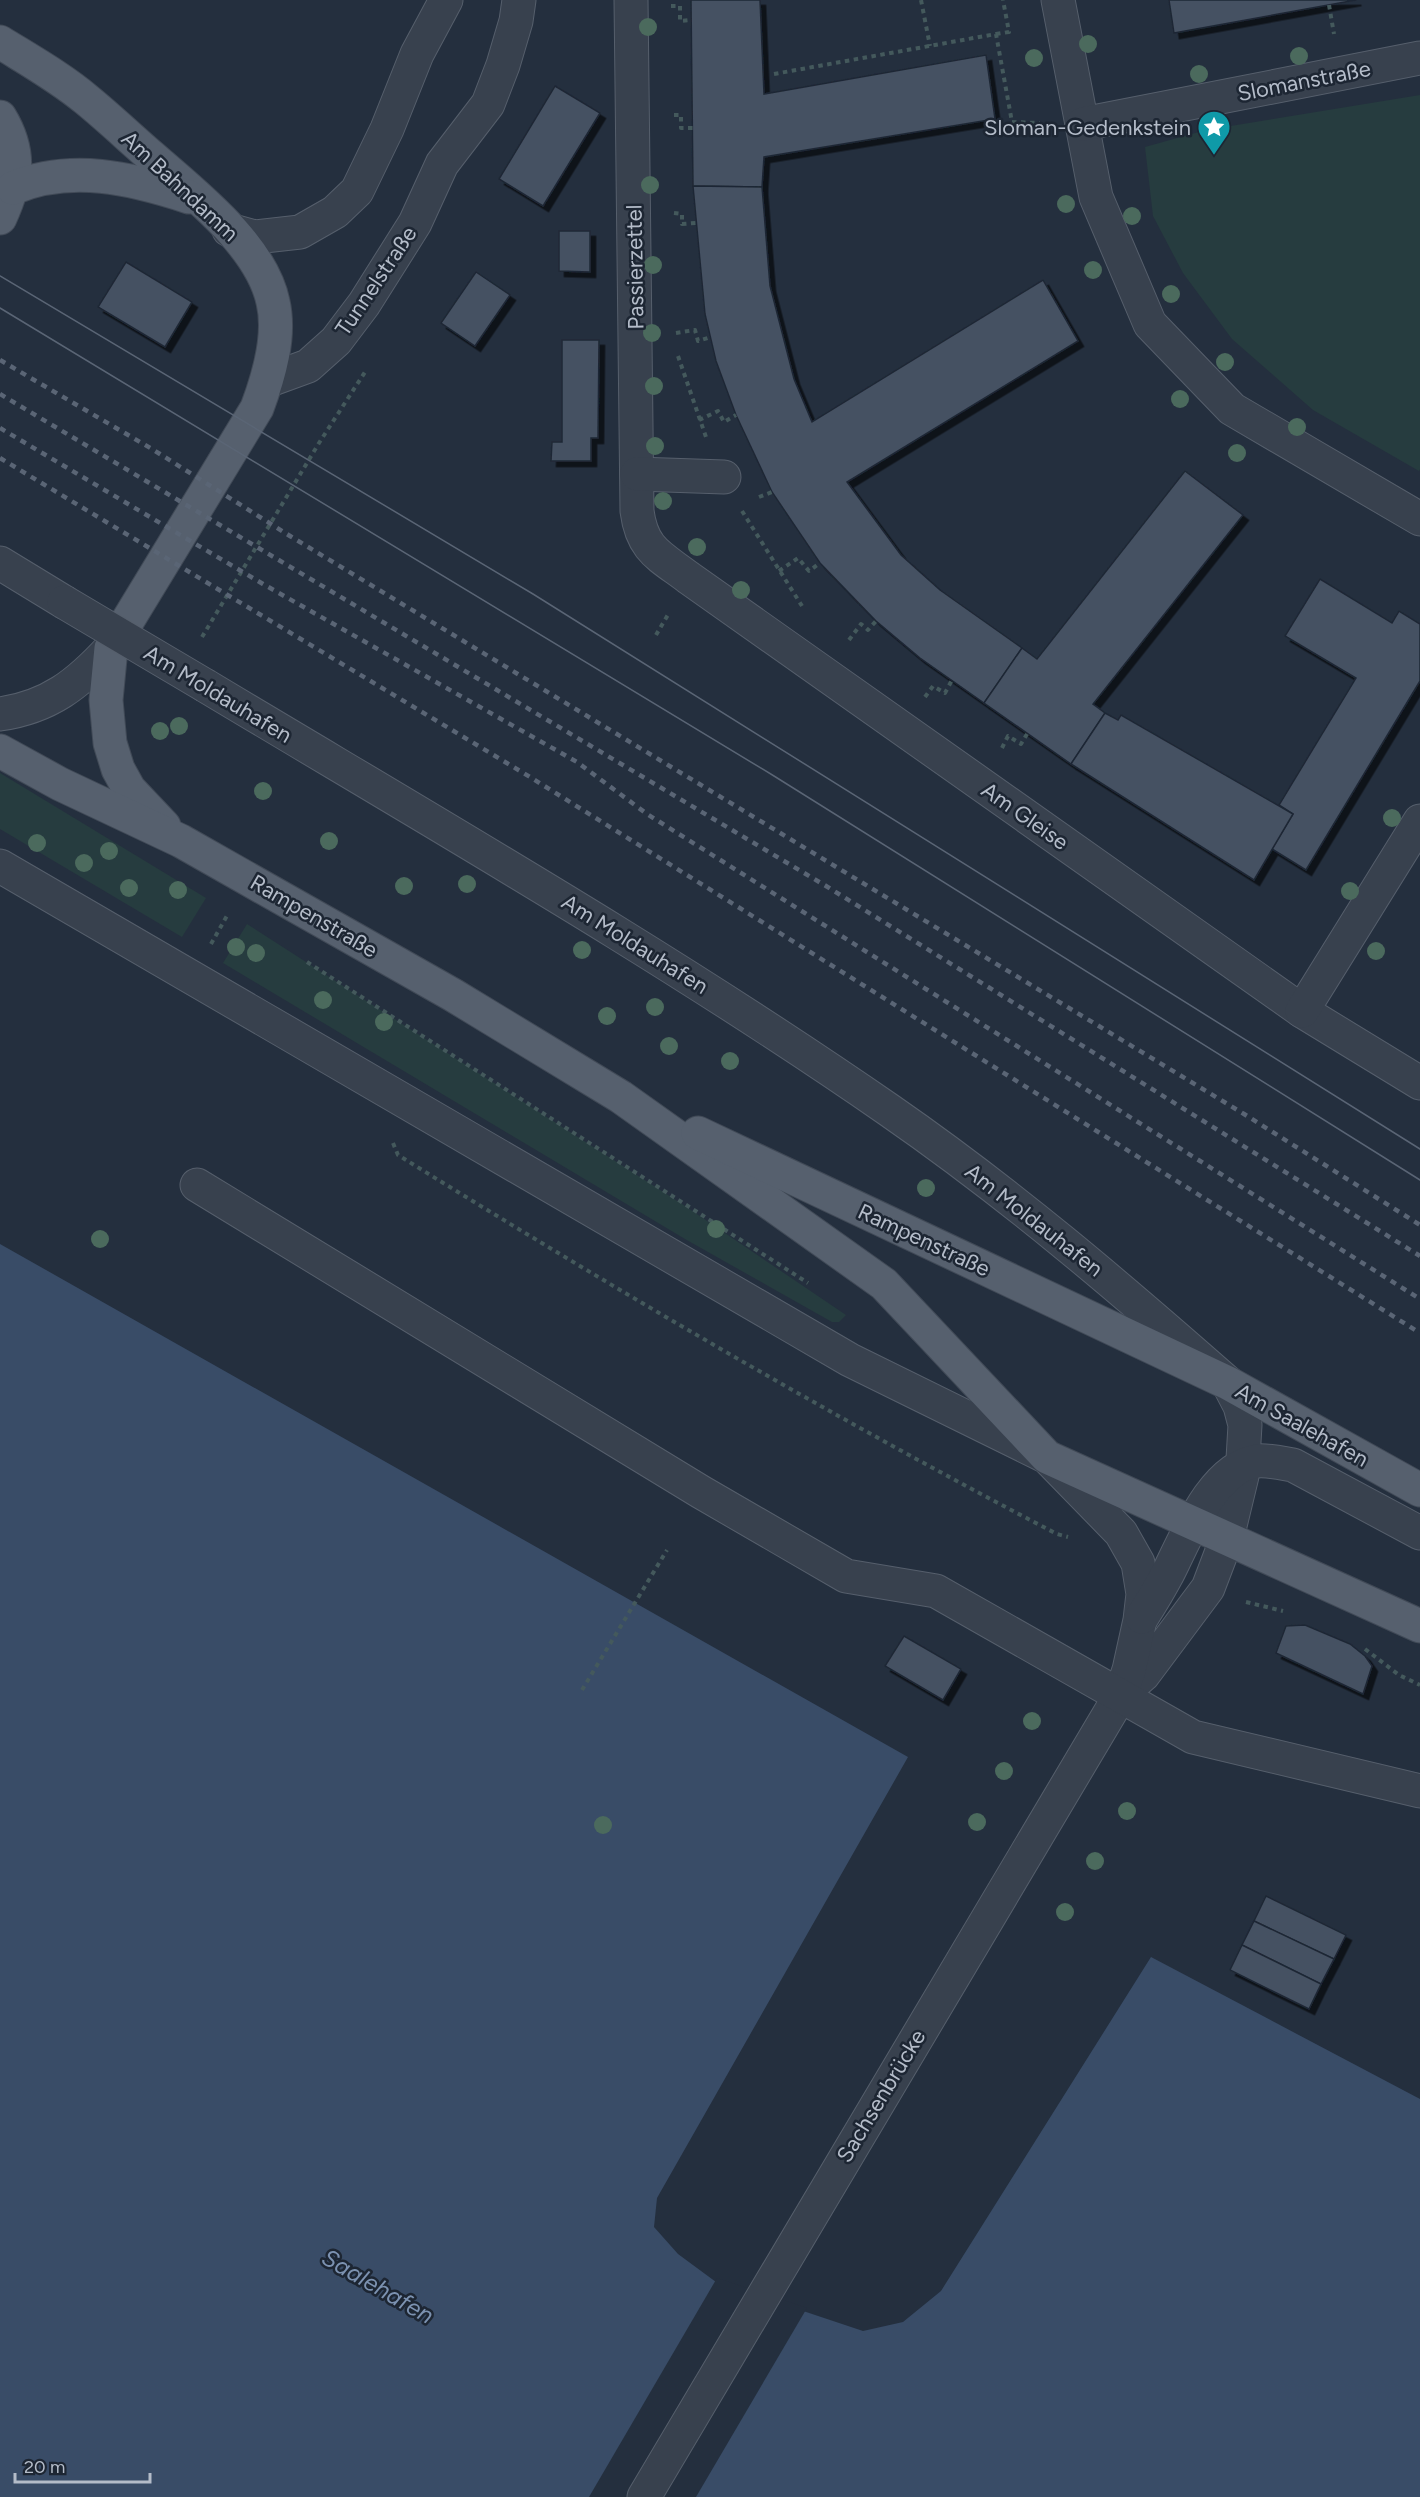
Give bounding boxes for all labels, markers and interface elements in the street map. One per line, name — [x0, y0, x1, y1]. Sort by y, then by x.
street label: Slomanstraße — [1235, 55, 1373, 107]
place icon: Sloman-Gedenkstein — [1196, 109, 1232, 156]
place label: Sloman-Gedenkstein — [984, 114, 1191, 141]
street label: Am Bahndamm — [116, 125, 244, 247]
street label: Passierzettel — [620, 204, 650, 330]
street label: Tunnelstraße — [329, 221, 423, 341]
street label: Am Moldauhafen — [139, 639, 297, 749]
street label: Am Gleise — [976, 776, 1074, 856]
street label: Rampenstraße — [245, 869, 383, 963]
street label: Am Moldauhafen — [557, 888, 713, 1000]
street label: Am Moldauhafen — [960, 1158, 1108, 1282]
street label: Rampenstraße — [854, 1198, 994, 1282]
street label: Am Saalehafen — [1231, 1377, 1373, 1473]
street label: Sachsenbrücke — [831, 2025, 931, 2167]
water label: Saalehafen — [317, 2242, 439, 2330]
scale bar — [15, 2446, 150, 2484]
text: 20 m — [24, 2456, 65, 2478]

